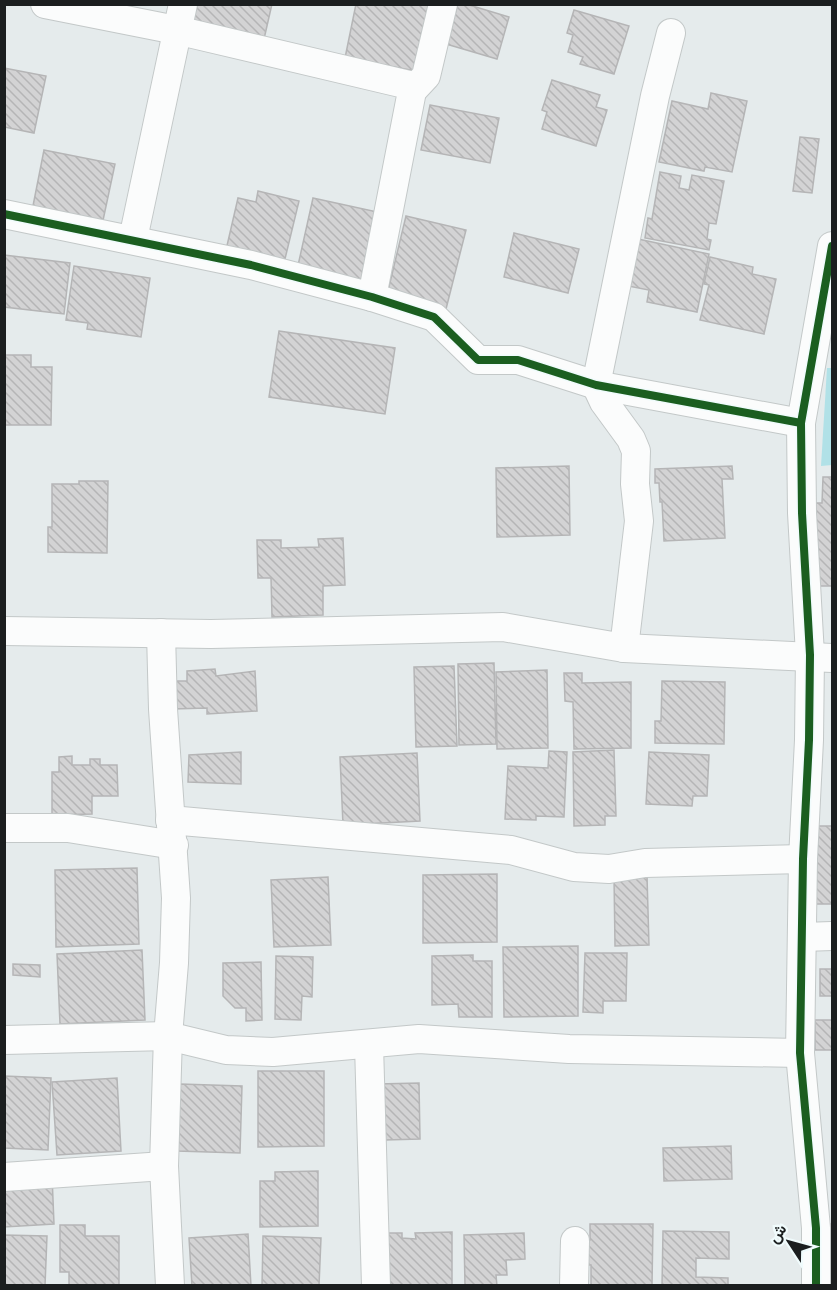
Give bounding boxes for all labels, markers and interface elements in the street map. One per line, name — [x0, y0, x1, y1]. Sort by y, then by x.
north arrow — [759, 1212, 819, 1272]
text: ش — [762, 1219, 792, 1248]

